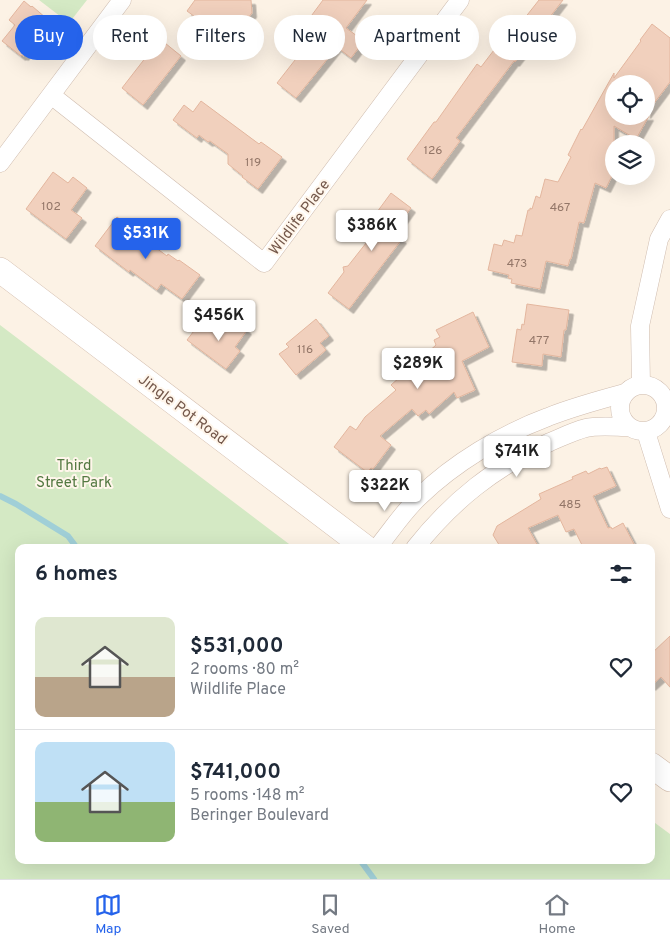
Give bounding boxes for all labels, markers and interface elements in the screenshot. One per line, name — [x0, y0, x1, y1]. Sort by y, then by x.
chip: Buy — [15, 15, 83, 60]
chip: Rent — [93, 15, 167, 60]
chip: Filters — [177, 15, 264, 60]
chip: New — [274, 15, 345, 60]
chip: Apartment — [355, 15, 479, 60]
chip: House — [489, 15, 576, 60]
map controls — [605, 75, 655, 185]
button: locate — [605, 75, 655, 125]
button: layers — [605, 135, 655, 185]
house number: 126 — [424, 143, 442, 159]
house number: 119 — [245, 155, 261, 171]
street label: Wildlife Place — [266, 176, 335, 260]
house number: 102 — [41, 199, 61, 215]
house number: 467 — [550, 200, 570, 216]
pin: $386K — [337, 210, 407, 252]
text: $386K — [347, 216, 397, 236]
pin: $531K — [111, 218, 181, 260]
text: $531K — [123, 224, 169, 244]
house number: 473 — [507, 256, 527, 272]
pin: $456K — [184, 300, 254, 342]
text: $456K — [194, 306, 244, 326]
house number: 477 — [529, 333, 549, 349]
house number: 116 — [297, 342, 313, 358]
pin: $289K — [383, 348, 453, 390]
text: $289K — [393, 354, 443, 374]
street label: Jingle Pot Road — [134, 371, 230, 450]
pin: $741K — [482, 436, 552, 478]
text: $741K — [495, 442, 539, 462]
park label: Third Street Park — [36, 457, 112, 493]
pin: $322K — [350, 470, 420, 512]
text: $322K — [360, 476, 410, 496]
house number: 485 — [559, 497, 581, 513]
icon: filters — [607, 560, 635, 588]
text: 6 homes — [35, 561, 118, 588]
text: $531,000 — [190, 633, 283, 660]
icon: home — [75, 637, 135, 697]
icon: heart — [607, 653, 635, 681]
text: 2 rooms · 80 m² — [190, 660, 299, 680]
text: Wildlife Place — [190, 680, 286, 700]
text: $741,000 — [190, 759, 281, 786]
icon: home — [75, 762, 135, 822]
icon: heart — [607, 778, 635, 806]
text: 5 rooms · 148 m² — [190, 786, 305, 806]
text: Beringer Boulevard — [190, 806, 329, 826]
tab: Map — [94, 891, 122, 938]
tab: Saved — [311, 891, 350, 938]
tab: Home — [538, 891, 576, 938]

